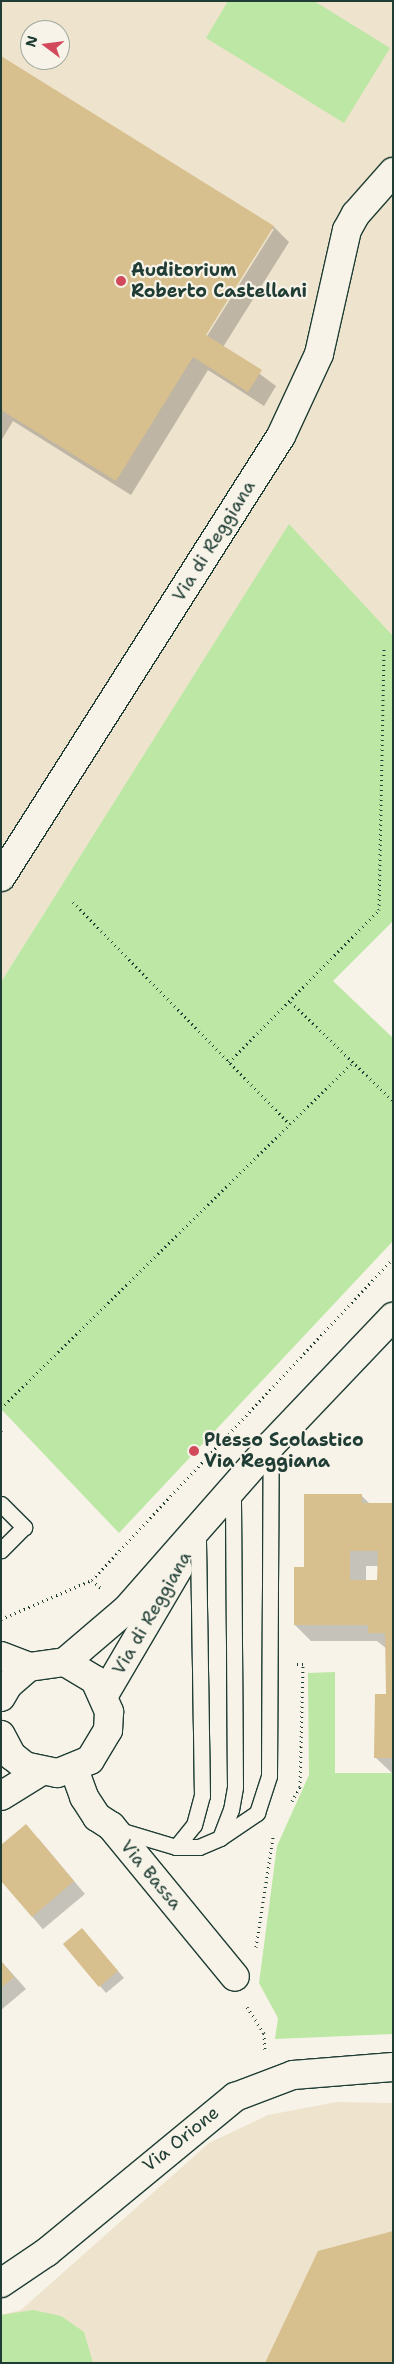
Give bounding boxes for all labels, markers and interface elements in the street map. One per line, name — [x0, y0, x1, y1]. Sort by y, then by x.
north arrow — [20, 20, 70, 70]
text: N — [21, 34, 42, 49]
place label: Auditorium Roberto Castellani — [131, 260, 307, 302]
marker: Auditorium Roberto Castellani — [115, 275, 127, 287]
street label: Via di Reggiana — [168, 476, 260, 606]
place label: Plesso Scolastico Via Reggiana — [204, 1430, 364, 1472]
marker: Plesso Scolastico Via Reggiana — [188, 1445, 200, 1457]
street label: Via di Reggiana — [108, 1548, 196, 1678]
street label: Via Bassa — [116, 1836, 186, 1914]
street label: Via Orione — [138, 2102, 224, 2176]

